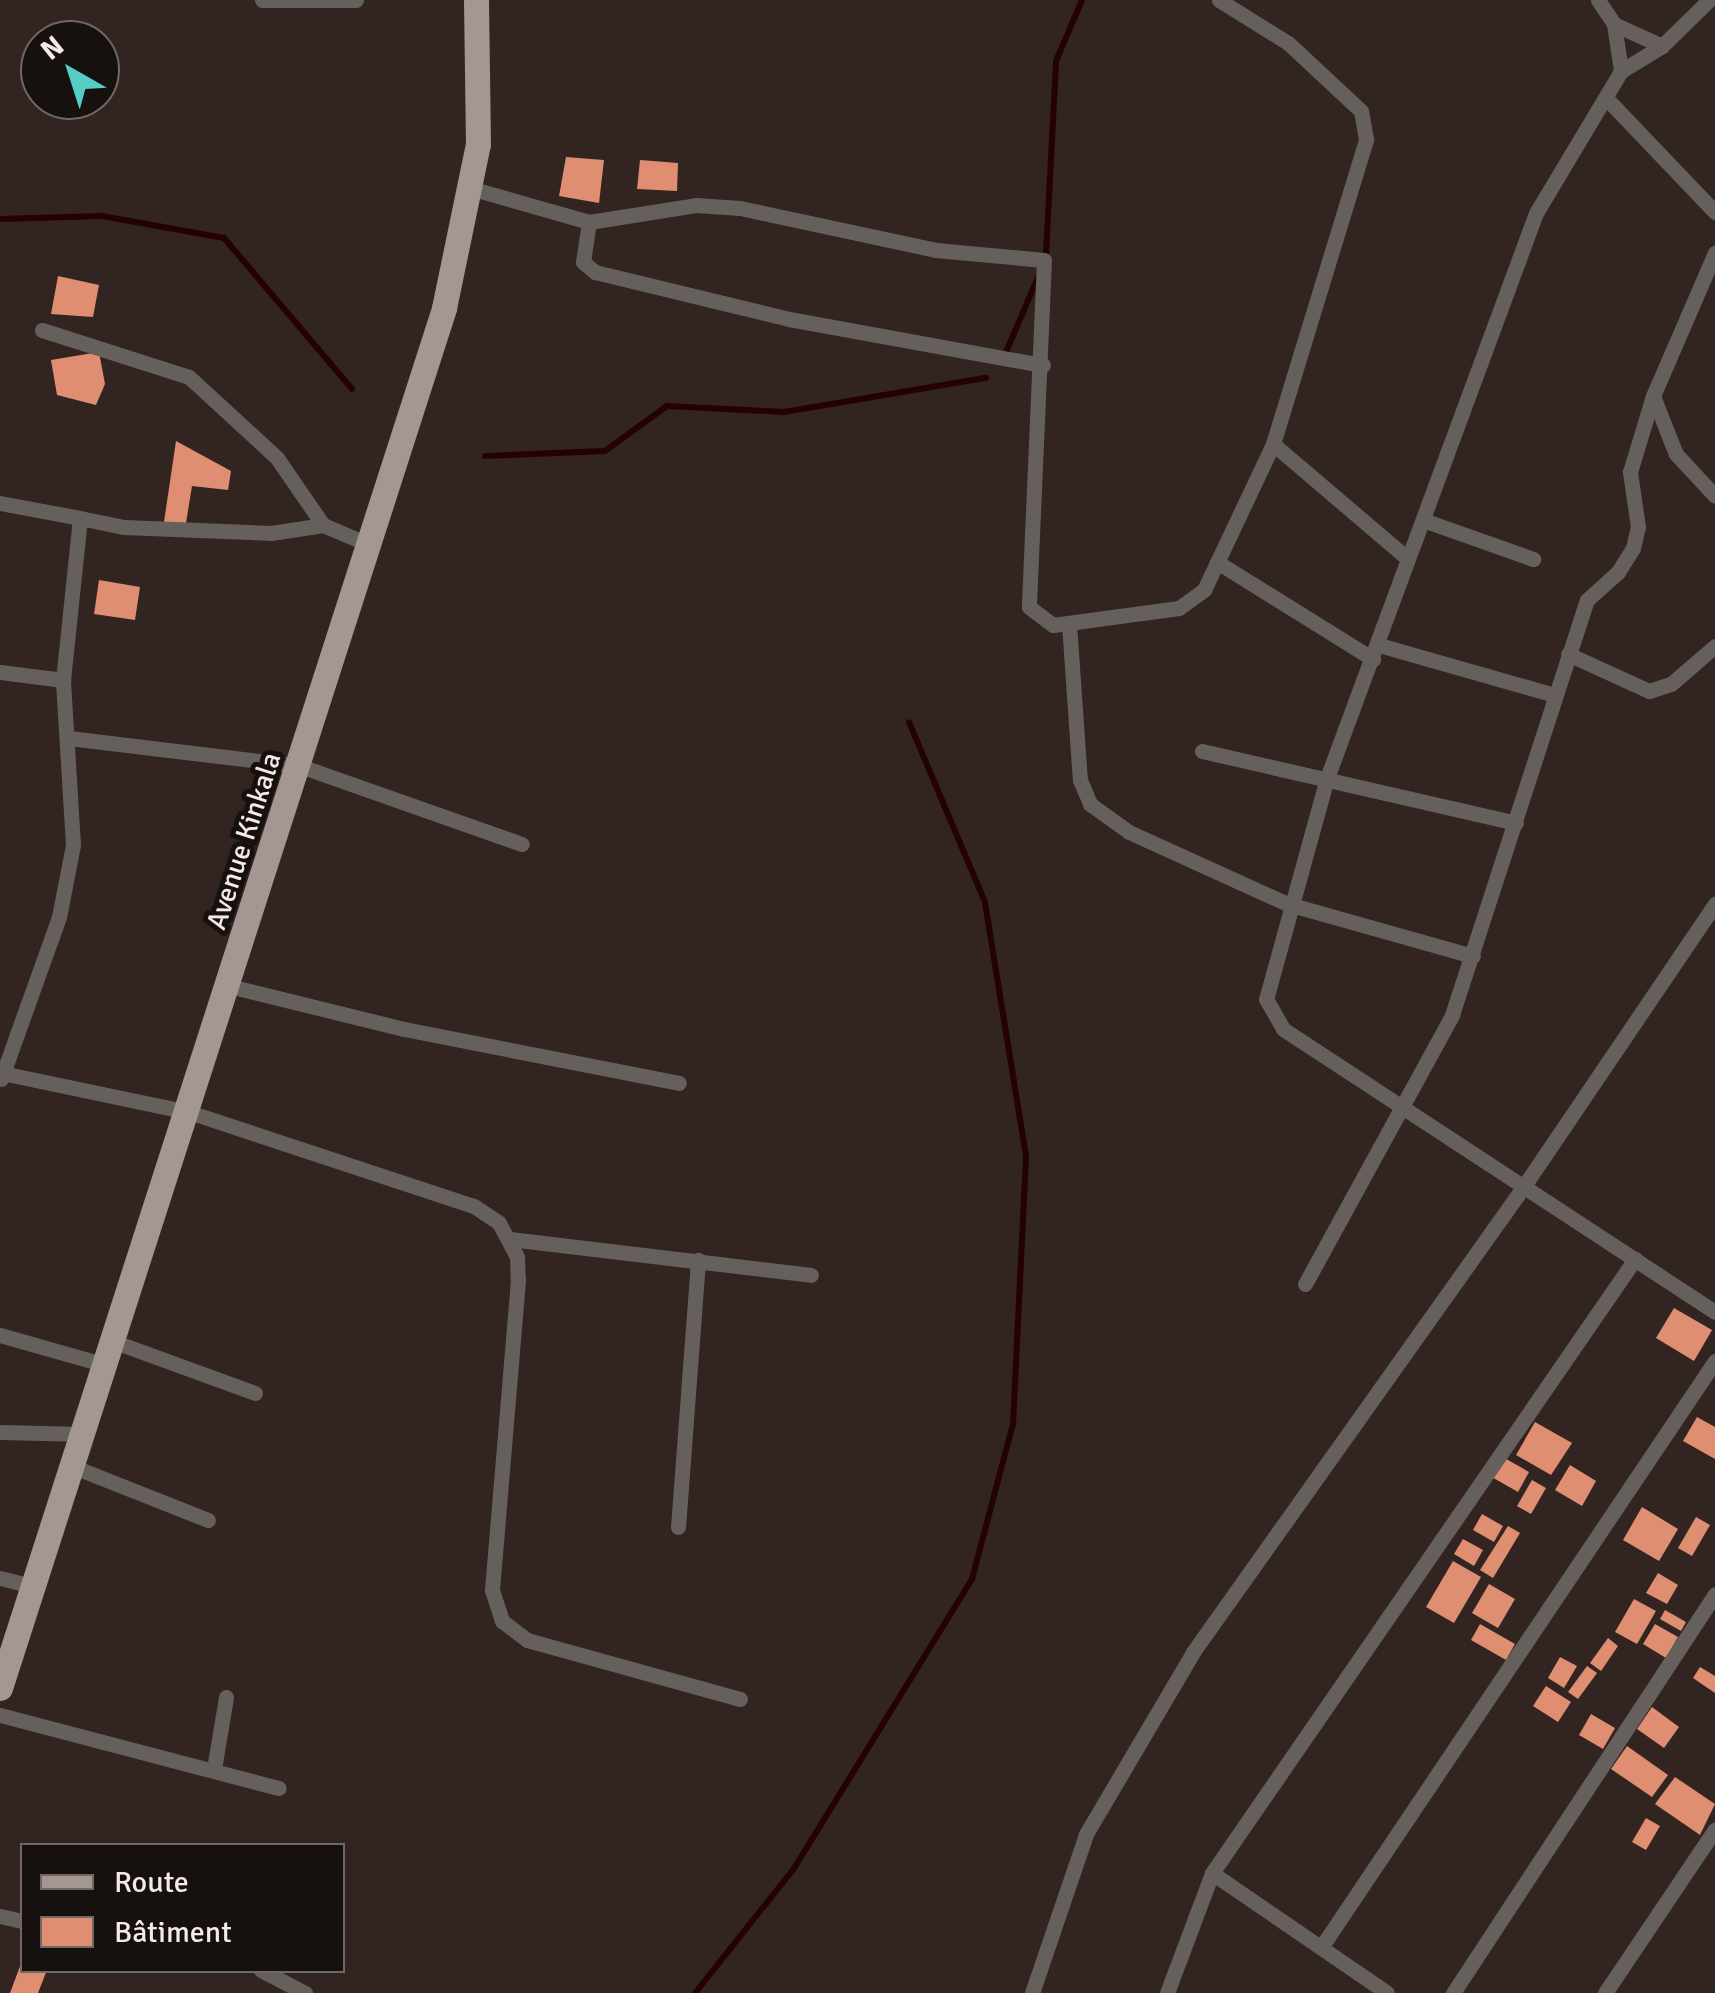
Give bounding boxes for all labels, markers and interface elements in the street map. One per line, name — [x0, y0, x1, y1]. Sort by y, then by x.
north arrow — [20, 20, 120, 120]
text: N — [34, 29, 71, 68]
street label: Avenue Kinkala — [200, 748, 288, 934]
legend — [20, 1843, 345, 1973]
text: Route — [114, 1864, 189, 1901]
text: Bâtiment — [114, 1914, 232, 1951]

